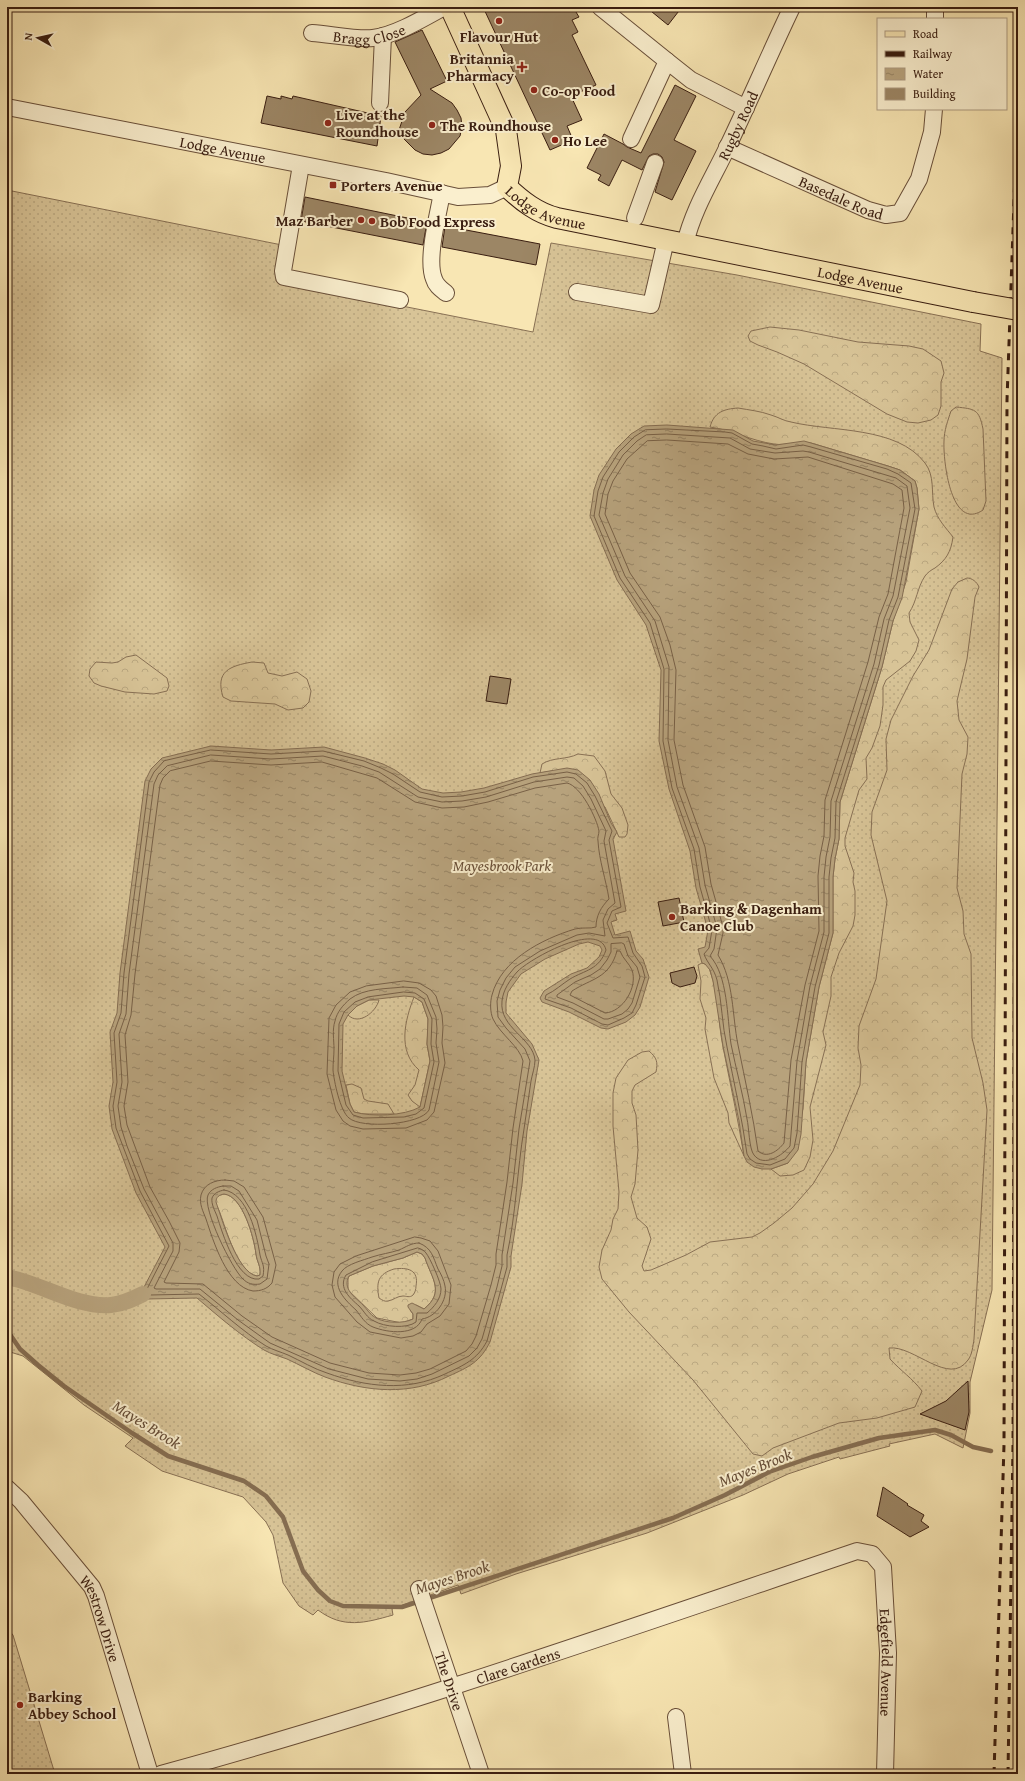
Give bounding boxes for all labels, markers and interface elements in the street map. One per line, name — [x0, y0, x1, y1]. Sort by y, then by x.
marker: Flavour Hut — [494, 16, 504, 26]
north arrow — [18, 18, 58, 58]
street label: Bragg Close — [332, 18, 409, 49]
legend — [877, 18, 1007, 110]
text: Road — [913, 25, 939, 42]
place label: Flavour Hut — [460, 26, 539, 47]
text: N — [20, 31, 37, 41]
text: Railway — [913, 45, 952, 62]
place label: Britannia Pharmacy — [447, 48, 514, 86]
marker: Britannia Pharmacy — [517, 62, 527, 72]
text: Water — [913, 65, 943, 82]
place label: Co-op Food — [542, 80, 616, 101]
marker: Co-op Food — [529, 85, 539, 95]
text: Building — [913, 85, 956, 102]
street label: Rugby Road — [712, 87, 763, 164]
place label: Live at the Roundhouse — [336, 104, 419, 142]
place label: The Roundhouse — [440, 115, 551, 136]
marker: Live at the Roundhouse — [323, 118, 333, 128]
marker: The Roundhouse — [427, 120, 437, 130]
place label: Ho Lee — [563, 130, 607, 151]
street label: Lodge Avenue — [178, 131, 268, 168]
marker: Ho Lee — [550, 135, 560, 145]
street label: Basedale Road — [796, 170, 886, 224]
place label: Porters Avenue — [341, 175, 443, 196]
marker: Porters Avenue — [328, 180, 338, 190]
street label: Lodge Avenue — [501, 180, 588, 234]
place label: Maz Barber — [276, 210, 353, 231]
place label: Bob Food Express — [380, 211, 495, 232]
marker: Maz Barber — [356, 215, 366, 225]
marker: Bob Food Express — [367, 216, 377, 226]
street label: Lodge Avenue — [816, 260, 905, 298]
park label: Mayesbrook Park — [453, 855, 551, 876]
place label: Barking & Dagenham Canoe Club — [680, 898, 822, 936]
marker: Barking & Dagenham Canoe Club — [667, 912, 677, 922]
water label: Mayes Brook — [108, 1393, 187, 1455]
water label: Mayes Brook — [715, 1441, 796, 1493]
water label: Mayes Brook — [412, 1553, 493, 1600]
street label: Westrow Drive — [75, 1570, 126, 1664]
street label: Edgefield Avenue — [875, 1608, 899, 1717]
street label: Clare Gardens — [473, 1642, 563, 1689]
street label: The Drive — [430, 1649, 469, 1713]
place label: Barking Abbey School — [28, 1686, 117, 1724]
marker: Barking Abbey School — [15, 1700, 25, 1710]

